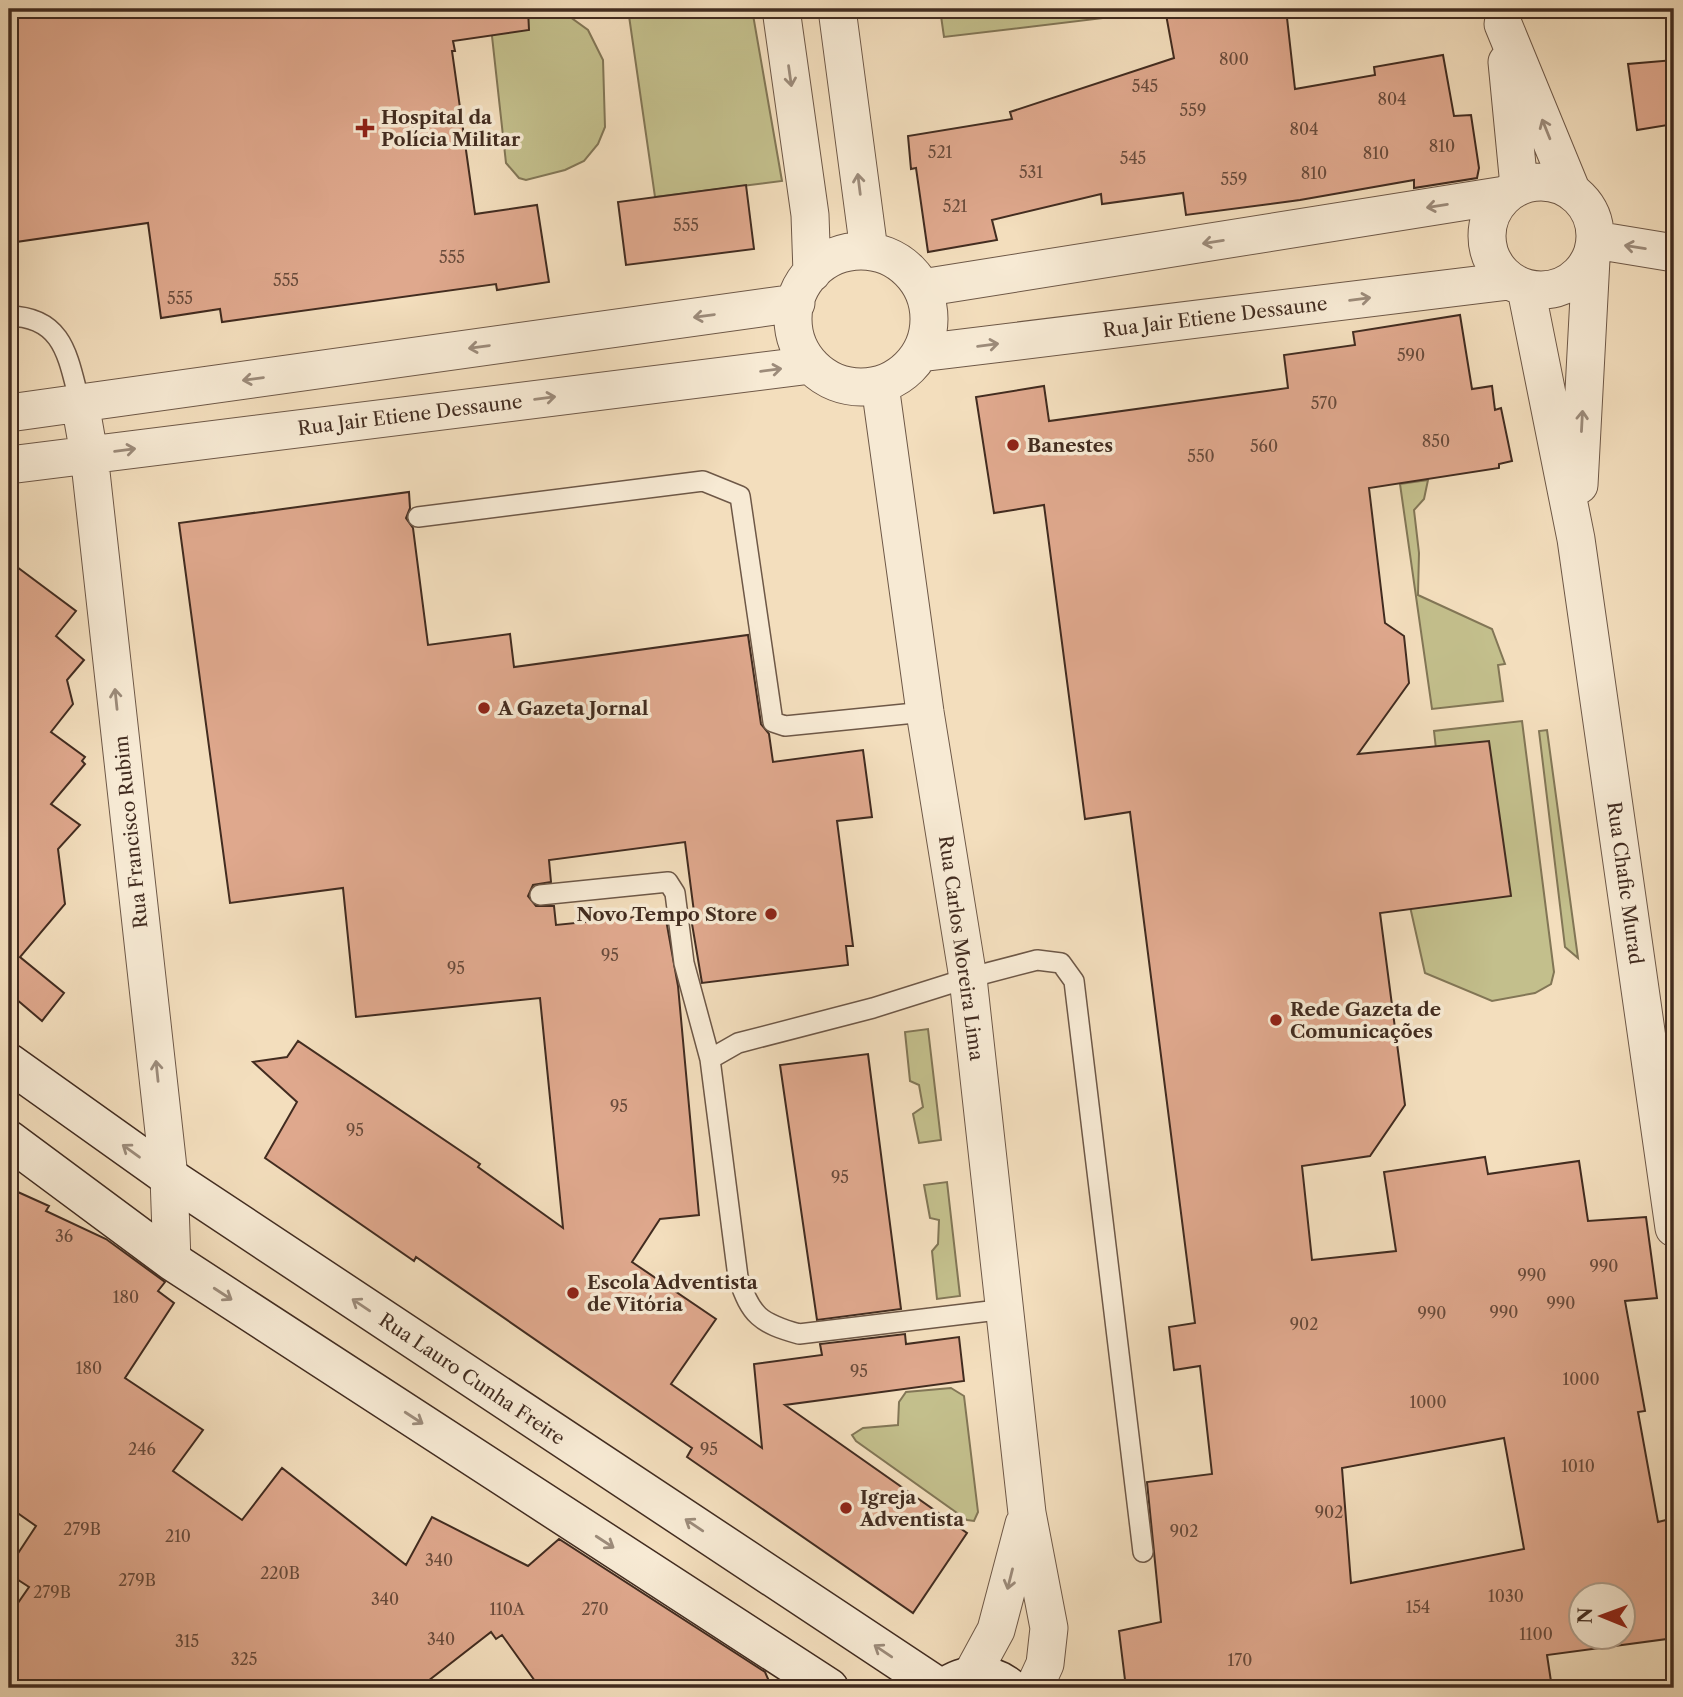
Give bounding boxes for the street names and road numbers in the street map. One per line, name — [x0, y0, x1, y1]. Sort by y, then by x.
street label: Rua Jair Etiene Dessaune — [1101, 292, 1329, 342]
street label: Rua Jair Etiene Dessaune — [296, 390, 524, 440]
street label: Rua Francisco Rubim — [109, 734, 153, 930]
street label: Rua Chafic Murad — [1602, 800, 1648, 966]
street label: Rua Carlos Moreira Lima — [934, 834, 988, 1062]
street label: Rua Lauro Cunha Freire — [375, 1308, 569, 1450]

